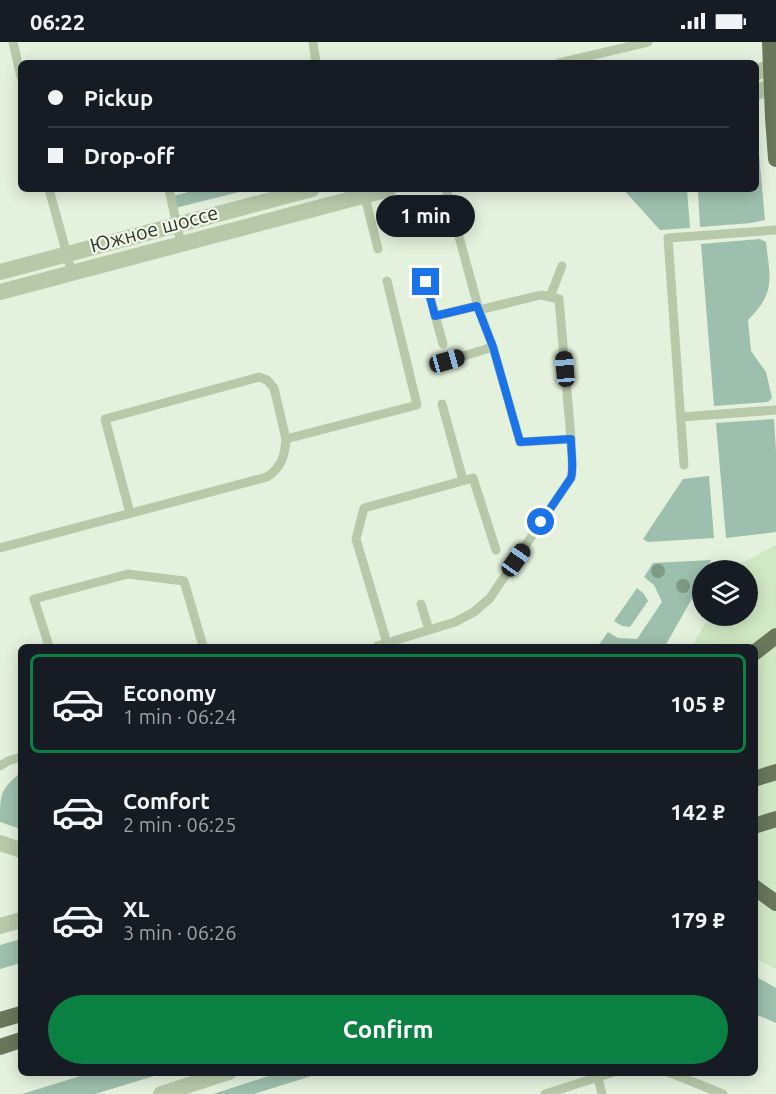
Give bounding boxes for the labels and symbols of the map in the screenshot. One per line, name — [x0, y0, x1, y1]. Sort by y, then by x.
callout: 1 min — [376, 195, 476, 237]
street label: Южное шоссе — [87, 200, 220, 257]
route end — [412, 268, 439, 295]
car — [427, 347, 467, 375]
car — [554, 350, 576, 388]
route start — [527, 508, 554, 535]
car — [498, 540, 534, 580]

